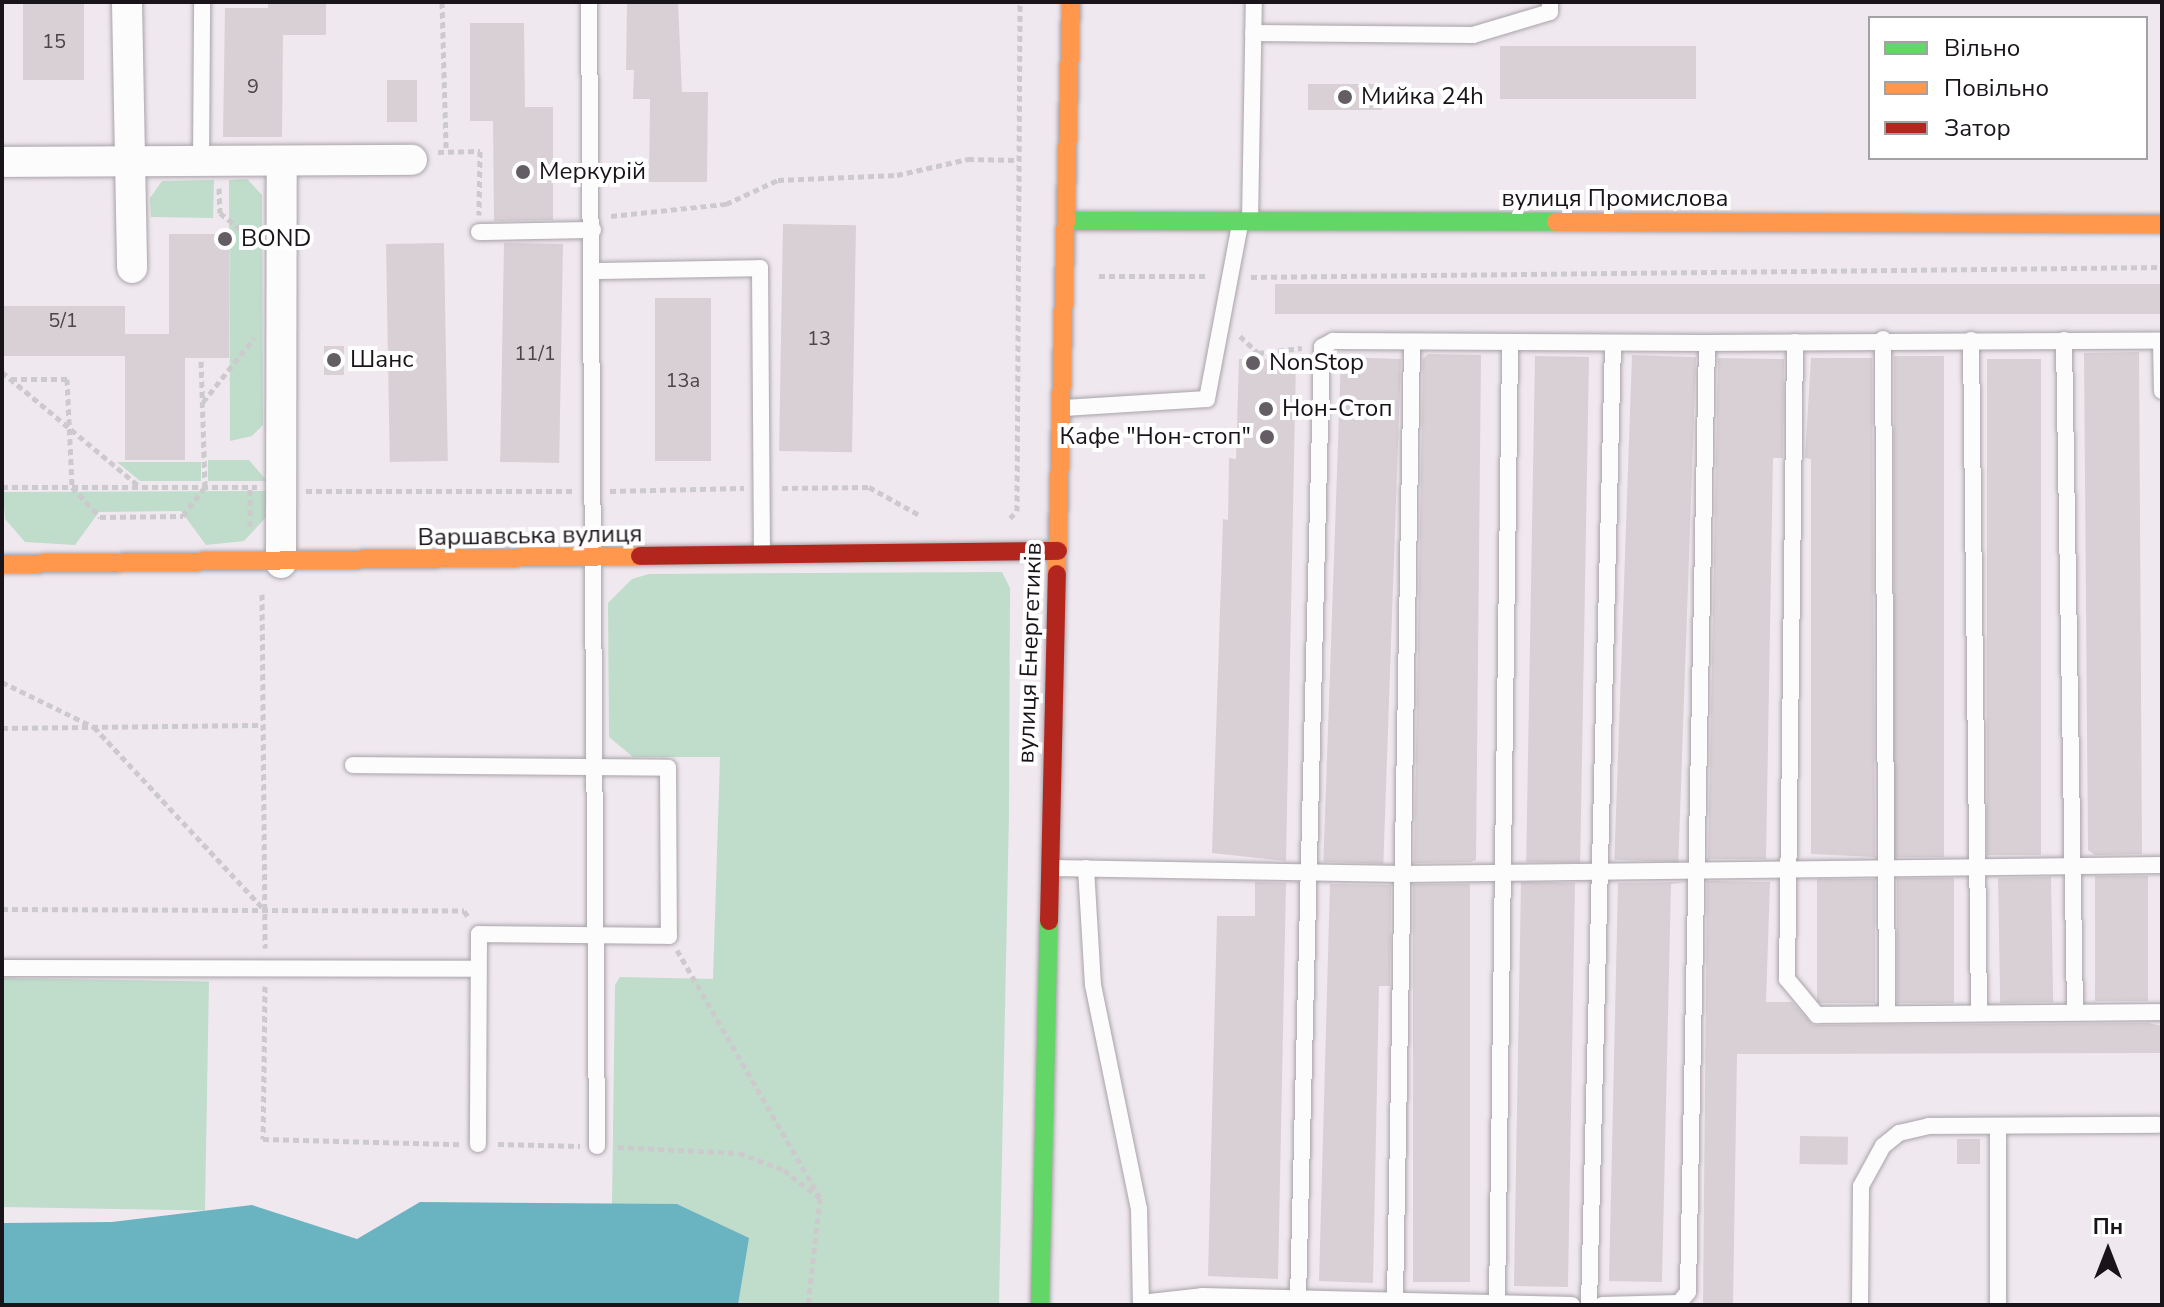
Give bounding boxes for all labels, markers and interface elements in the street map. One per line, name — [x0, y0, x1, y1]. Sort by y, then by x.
legend — [1868, 16, 2148, 160]
house number: 15 — [42, 29, 66, 53]
text: Вільно — [1944, 32, 2020, 64]
text: Повільно — [1944, 72, 2049, 104]
house number: 9 — [247, 74, 259, 98]
place label: Мийка 24һ — [1361, 83, 1484, 111]
marker: Мийка 24һ — [1336, 88, 1354, 106]
text: Затор — [1944, 112, 2011, 144]
place label: Меркурій — [539, 158, 646, 186]
marker: Меркурій — [514, 163, 532, 181]
street label: вулиця Промислова — [1502, 185, 1728, 213]
place label: BOND — [241, 225, 311, 253]
marker: BOND — [216, 230, 234, 248]
house number: 5/1 — [48, 308, 78, 332]
house number: 13 — [807, 326, 831, 350]
house number: 11/1 — [514, 341, 556, 365]
place label: Шанс — [350, 346, 414, 374]
place label: NonStop — [1269, 349, 1364, 377]
marker: Шанс — [325, 351, 343, 369]
marker: NonStop — [1244, 354, 1262, 372]
house number: 13а — [666, 368, 700, 392]
place label: Нон-Стоп — [1282, 395, 1392, 423]
marker: Нон-Стоп — [1257, 400, 1275, 418]
place label: Кафе "Нон-стоп" — [1060, 423, 1251, 451]
marker: Кафе "Нон-стоп" — [1258, 428, 1276, 446]
street label: Варшавська вулиця — [417, 520, 643, 552]
street label: вулиця Енергетиків — [1012, 542, 1048, 764]
north arrow — [2068, 1211, 2148, 1291]
text: Пн — [2093, 1212, 2123, 1242]

